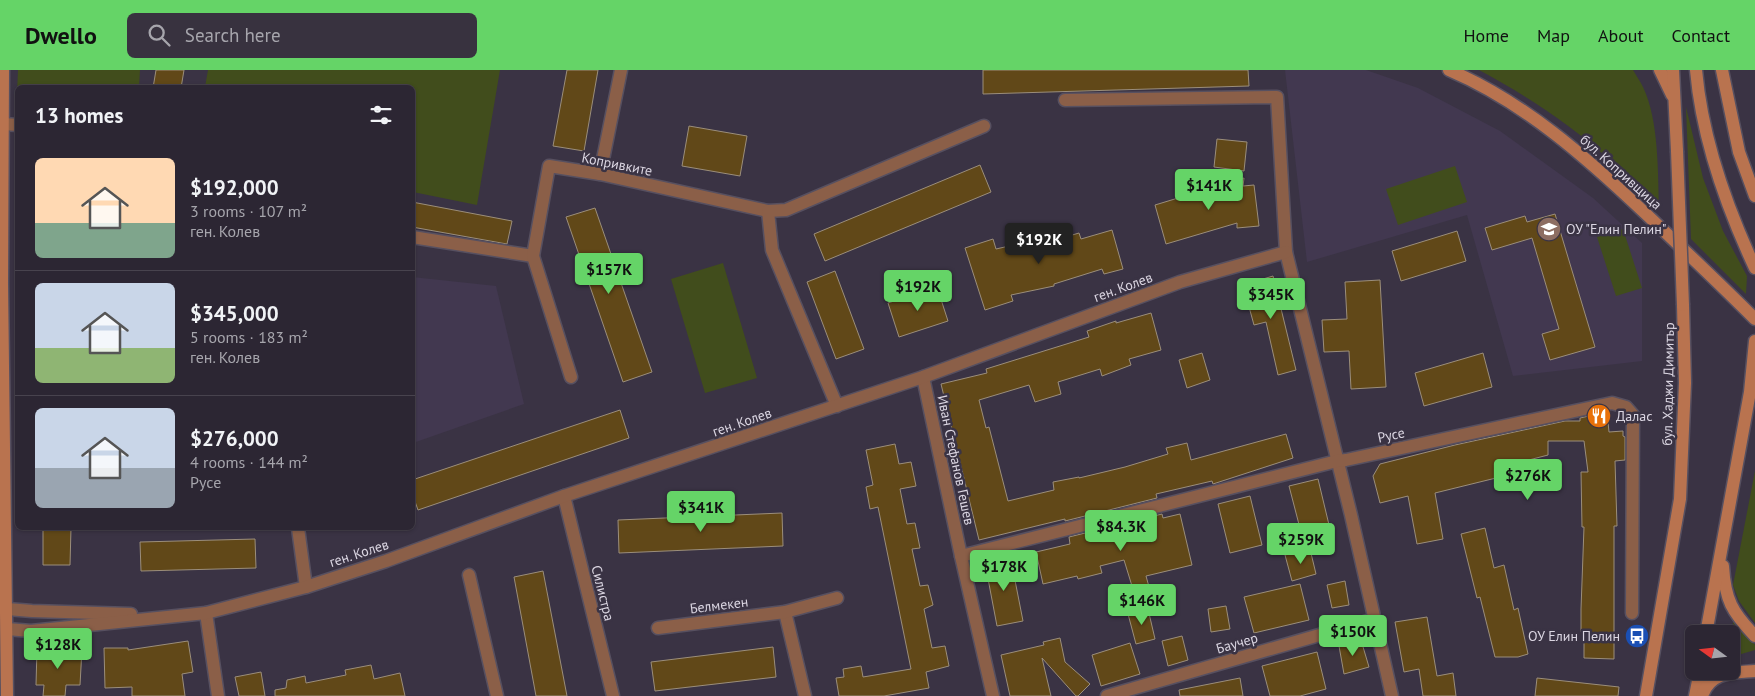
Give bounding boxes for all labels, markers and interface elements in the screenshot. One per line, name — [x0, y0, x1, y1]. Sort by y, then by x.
search box — [127, 13, 477, 58]
text: Dwello — [25, 20, 97, 51]
icon: search — [145, 21, 173, 49]
text: Search here — [185, 23, 281, 47]
text: Home — [1463, 24, 1509, 47]
text: Map — [1537, 24, 1570, 47]
text: About — [1598, 24, 1644, 47]
text: Contact — [1672, 24, 1730, 47]
icon: filters — [367, 101, 395, 129]
text: 13 homes — [35, 102, 123, 129]
street label: бул. Копривщица — [1576, 131, 1666, 214]
street label: Копривките — [580, 148, 654, 180]
pin: $141K — [1174, 168, 1244, 211]
text: $192,000 — [190, 174, 279, 201]
text: $141K — [1186, 175, 1232, 195]
icon: home — [75, 178, 135, 238]
text: 3 rooms · 107 m² — [190, 201, 307, 221]
school or university icon: ОУ "Елин Пелин" — [1536, 216, 1562, 242]
place label: ОУ "Елин Пелин" — [1566, 220, 1666, 238]
text: ген. Колев — [190, 221, 260, 241]
pin: $192K — [1004, 222, 1074, 265]
text: $192K — [1016, 229, 1062, 249]
pin: $157K — [574, 252, 644, 295]
text: $157K — [586, 259, 632, 279]
street label: ген. Колев — [1091, 268, 1155, 306]
pin: $192K — [883, 270, 953, 312]
text: $192K — [895, 276, 941, 296]
pin: $345K — [1236, 278, 1306, 320]
text: $345K — [1248, 284, 1294, 304]
text: $345,000 — [190, 300, 279, 327]
icon: home — [75, 303, 135, 363]
street label: бул. Хаджи Димитър — [1658, 322, 1678, 446]
text: 5 rooms · 183 m² — [190, 327, 308, 347]
text: ген. Колев — [190, 347, 260, 367]
street label: Иван Стефанов Гешев — [933, 393, 979, 527]
street label: ген. Колев — [710, 403, 774, 441]
restaurant icon: Далас — [1586, 403, 1612, 429]
place label: Далас — [1616, 407, 1653, 425]
street label: Русе — [1376, 423, 1406, 447]
text: $276,000 — [190, 425, 279, 452]
icon: home — [75, 428, 135, 488]
text: 4 rooms · 144 m² — [190, 452, 308, 472]
pin: $276K — [1493, 458, 1563, 501]
text: $276K — [1505, 465, 1551, 485]
text: Русе — [190, 472, 221, 492]
pin: $341K — [666, 490, 736, 533]
text: $341K — [678, 497, 724, 517]
pin: $84.3K — [1080, 510, 1162, 552]
text: $84.3K — [1096, 516, 1146, 536]
pin: $259K — [1266, 522, 1336, 565]
text: $259K — [1278, 529, 1324, 549]
street label: ген. Колев — [327, 535, 391, 571]
pin: $178K — [969, 550, 1039, 592]
text: $178K — [981, 556, 1027, 576]
street label: Силистра — [587, 563, 619, 623]
pin: $146K — [1107, 584, 1177, 626]
text: $146K — [1119, 590, 1165, 610]
street label: Белмекен — [689, 592, 749, 618]
pin: $150K — [1318, 614, 1388, 657]
text: $150K — [1330, 621, 1376, 641]
bus stop icon: ОУ Елин Пелин — [1624, 623, 1650, 649]
north arrow — [1685, 625, 1740, 680]
map controls — [1685, 625, 1740, 680]
place label: ОУ Елин Пелин — [1528, 627, 1620, 645]
pin: $128K — [23, 628, 93, 670]
street label: Баучер — [1214, 628, 1260, 658]
text: $128K — [35, 634, 81, 654]

